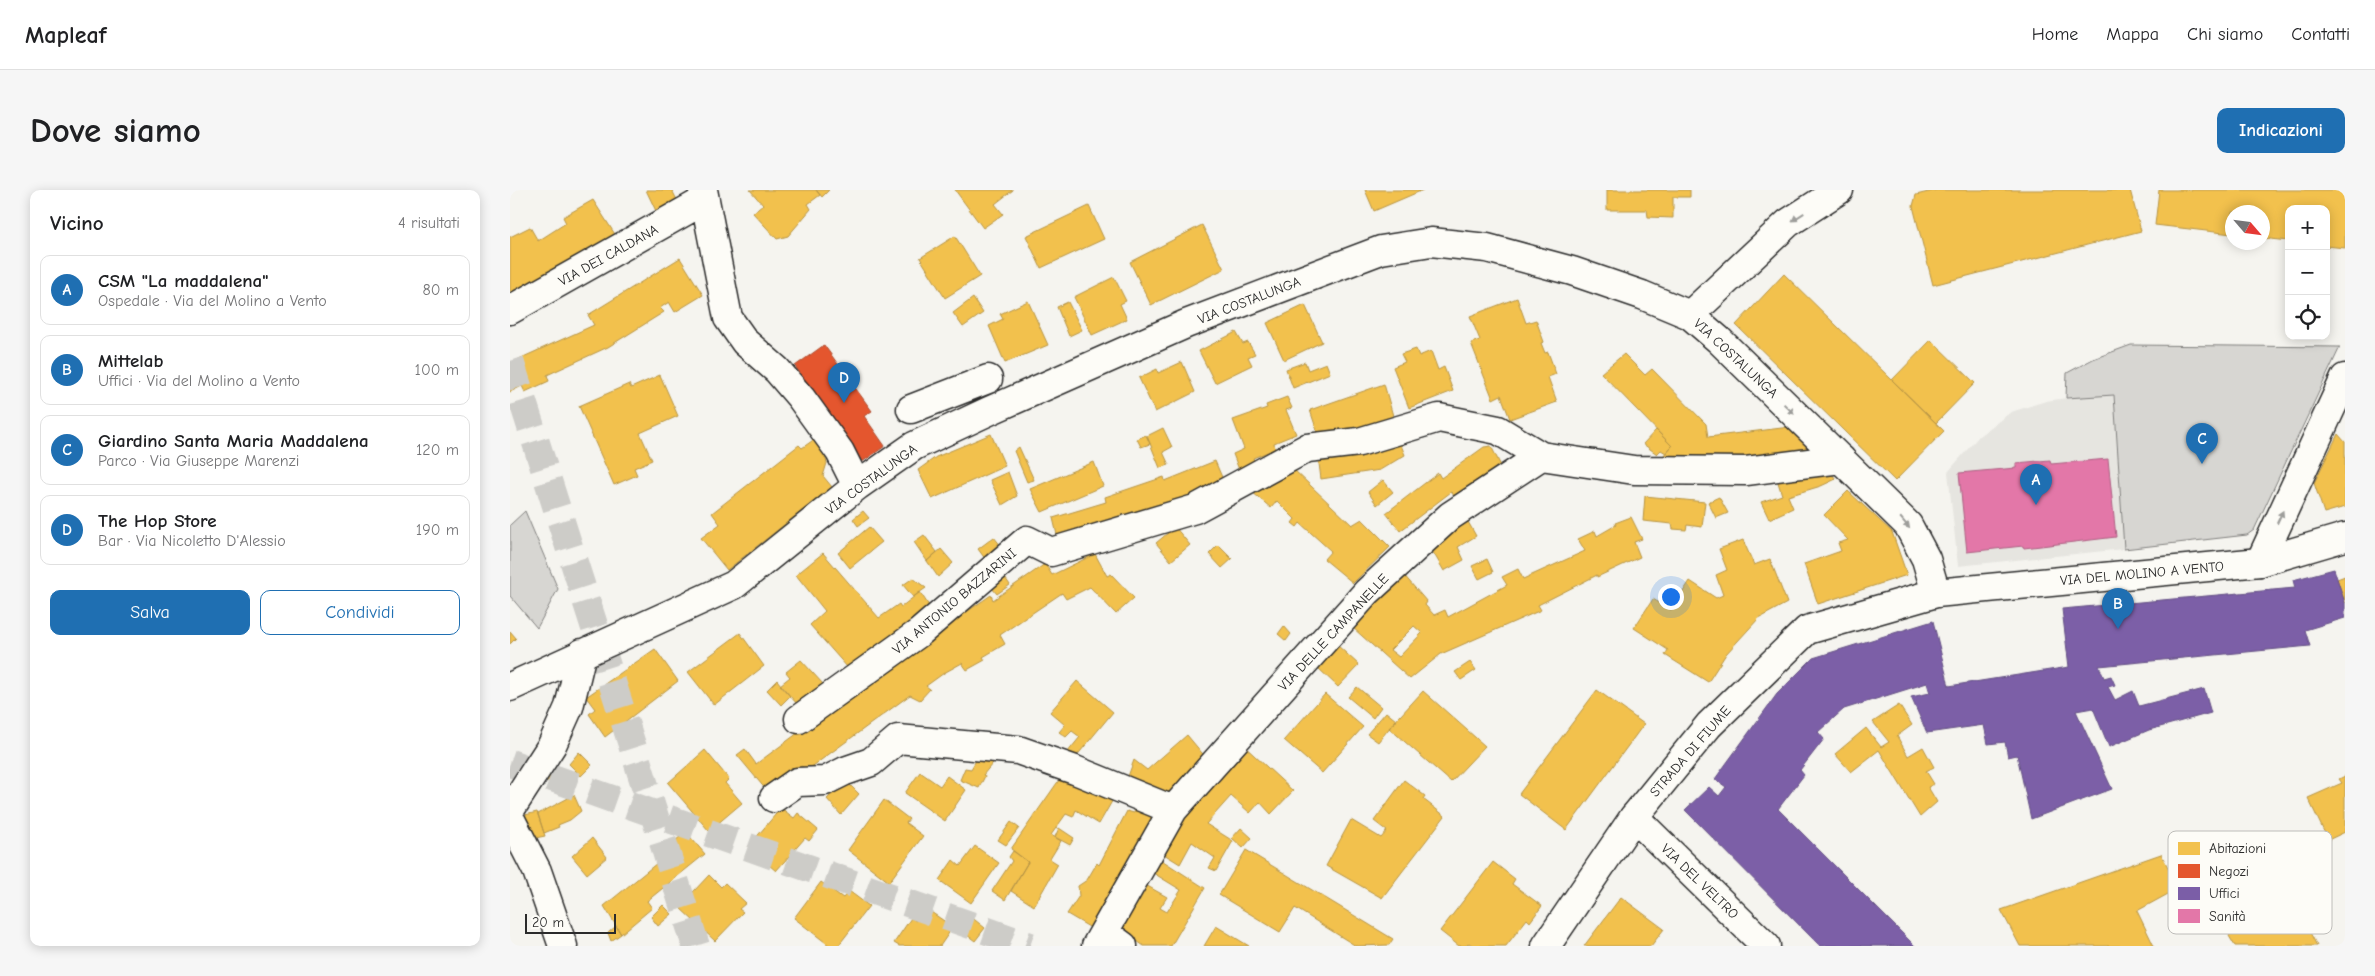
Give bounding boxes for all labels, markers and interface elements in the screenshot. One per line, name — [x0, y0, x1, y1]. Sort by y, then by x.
text: Mapleaf — [25, 21, 106, 49]
text: Home — [2032, 24, 2078, 45]
text: Mappa — [2106, 24, 2159, 45]
text: Chi siamo — [2187, 24, 2263, 45]
text: Contatti — [2291, 24, 2350, 45]
button: Indicazioni — [2217, 108, 2345, 153]
text: Dove siamo — [30, 110, 201, 151]
north arrow — [2225, 205, 2270, 250]
map controls — [2285, 205, 2330, 340]
button: + — [2285, 205, 2330, 250]
text: Vicino — [50, 211, 104, 235]
one-way arrow — [1792, 212, 1805, 221]
text: 4 risultati — [398, 214, 460, 232]
street label: VIA DEI CALDANA — [555, 221, 661, 290]
button: − — [2285, 250, 2330, 295]
text: CSM "La maddalena" — [98, 270, 268, 292]
street label: VIA COSTALUNGA — [1195, 273, 1303, 328]
text: A — [63, 281, 71, 299]
text: 80 m — [422, 281, 459, 299]
text: Ospedale · Via del Molino a Vento — [98, 292, 327, 310]
button: locate — [2285, 295, 2330, 340]
street label: VIA COSTALUNGA — [1690, 315, 1781, 402]
text: Mittelab — [98, 350, 163, 372]
text: B — [62, 361, 72, 379]
text: 100 m — [415, 361, 459, 379]
pin: D — [828, 362, 860, 403]
text: Uffici · Via del Molino a Vento — [98, 372, 300, 390]
one-way arrow — [1783, 402, 1795, 414]
pin: C — [2186, 423, 2218, 464]
text: Giardino Santa Maria Maddalena — [98, 430, 369, 452]
text: C — [62, 441, 72, 459]
text: 120 m — [416, 441, 459, 459]
street label: VIA COSTALUNGA — [822, 441, 920, 518]
text: Parco · Via Giuseppe Marenzi — [98, 452, 299, 470]
pin: A — [2020, 464, 2052, 505]
text: The Hop Store — [98, 510, 217, 532]
one-way arrow — [2276, 510, 2284, 525]
one-way arrow — [1899, 516, 1910, 529]
text: D — [62, 521, 72, 539]
text: 190 m — [416, 521, 459, 539]
text: Bar · Via Nicoletto D'Alessio — [98, 532, 286, 550]
street label: VIA ANTONIO BAZZARINI — [889, 545, 1020, 658]
street label: VIA DEL MOLINO A VENTO — [2059, 558, 2225, 589]
street label: VIA DELLE CAMPANELLE — [1275, 570, 1392, 695]
your location — [1658, 584, 1684, 610]
pin: B — [2102, 588, 2134, 629]
button: Salva — [50, 590, 250, 635]
button: Condividi — [260, 590, 460, 635]
street label: STRADA DI FIUME — [1646, 702, 1735, 800]
legend — [2168, 831, 2332, 934]
street label: VIA DEL VELTRO — [1657, 840, 1742, 923]
text: Abitazioni — [2209, 840, 2266, 857]
text: Negozi — [2209, 863, 2249, 880]
text: Uffici — [2209, 885, 2240, 902]
text: Sanità — [2209, 908, 2246, 925]
scale bar — [525, 911, 616, 934]
text: 20 m — [532, 914, 564, 931]

